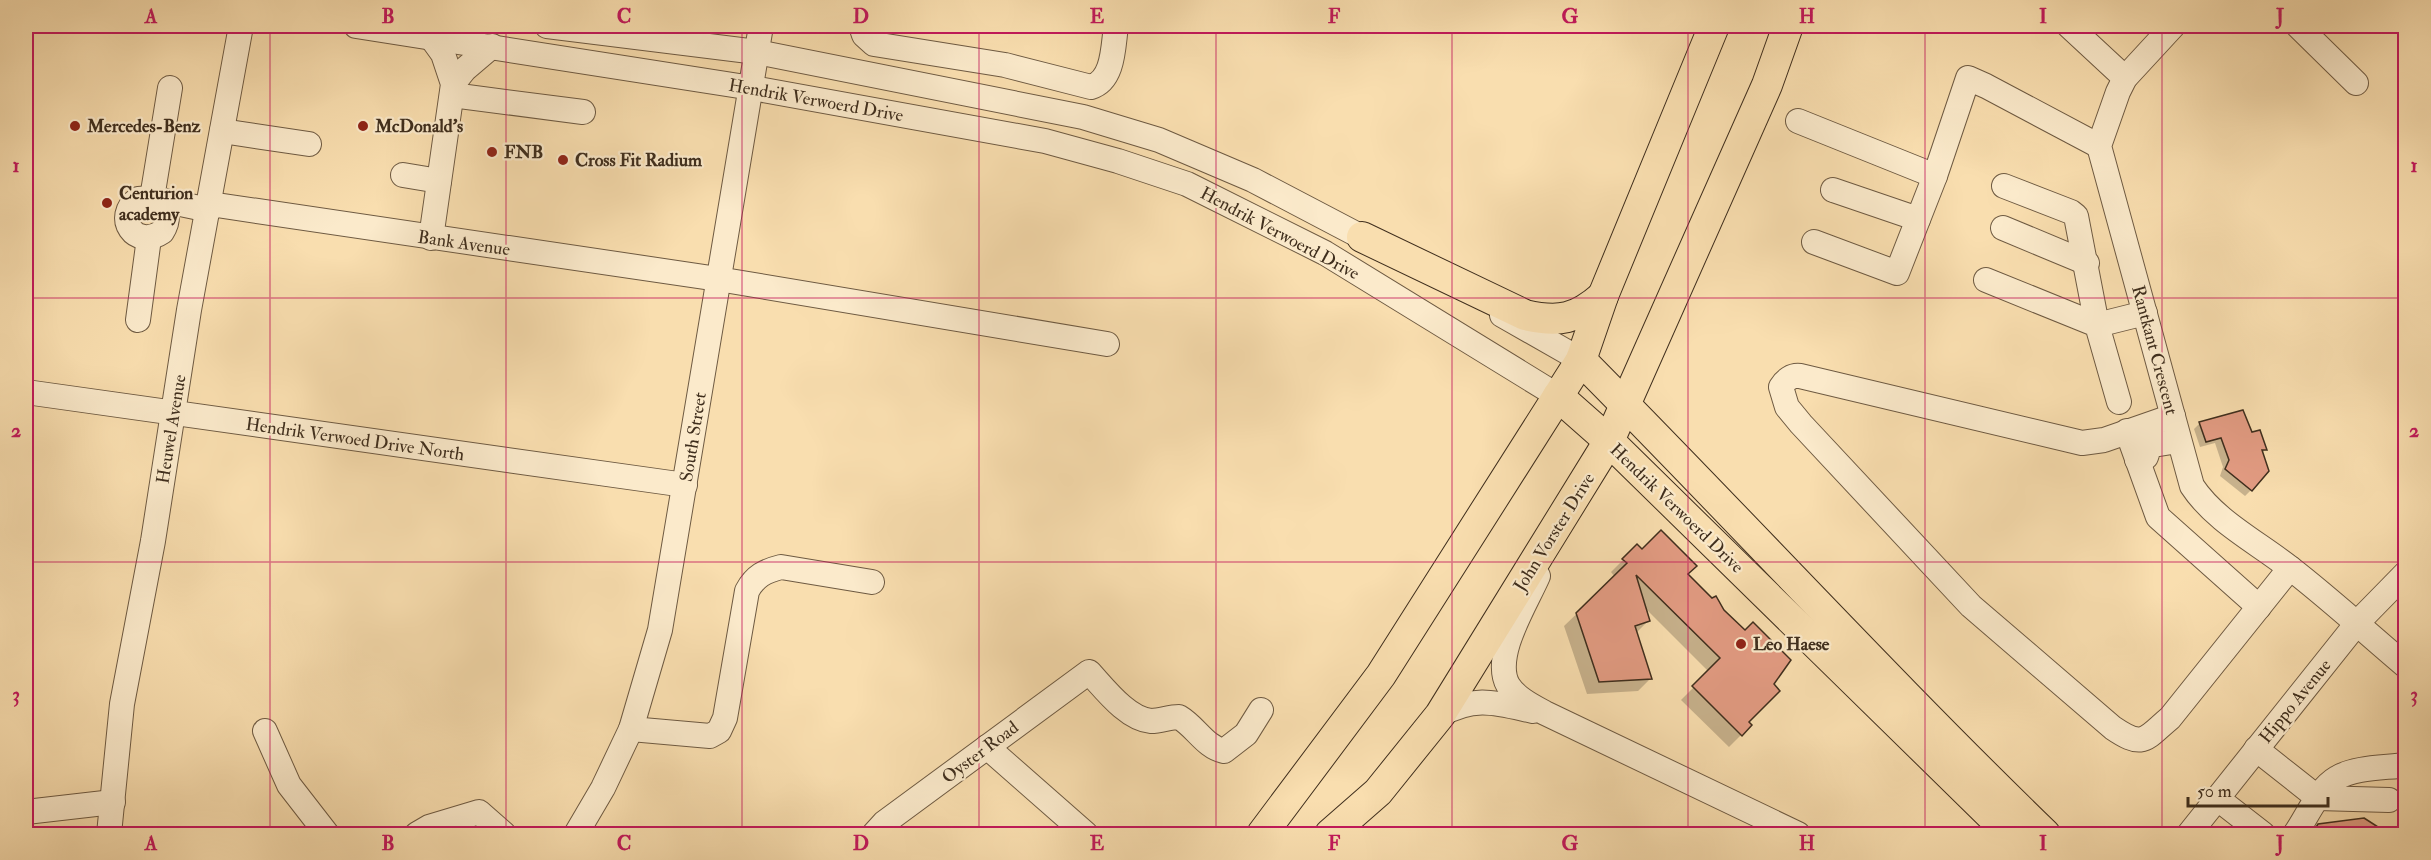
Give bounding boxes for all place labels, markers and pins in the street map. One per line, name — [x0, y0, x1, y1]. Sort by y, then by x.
place label: Mercedes-Benz — [86, 115, 201, 138]
place label: McDonald's — [374, 115, 463, 138]
marker: Mercedes-Benz — [68, 119, 82, 133]
marker: McDonald's — [356, 119, 370, 133]
place label: FNB — [504, 141, 543, 164]
marker: FNB — [485, 145, 499, 159]
place label: Cross Fit Radium — [575, 149, 703, 172]
marker: Cross Fit Radium — [556, 153, 570, 167]
place label: Centurion academy — [119, 182, 194, 226]
marker: Centurion academy — [100, 196, 114, 210]
place label: Leo Haese — [1753, 633, 1830, 656]
marker: Leo Haese — [1734, 637, 1748, 651]

